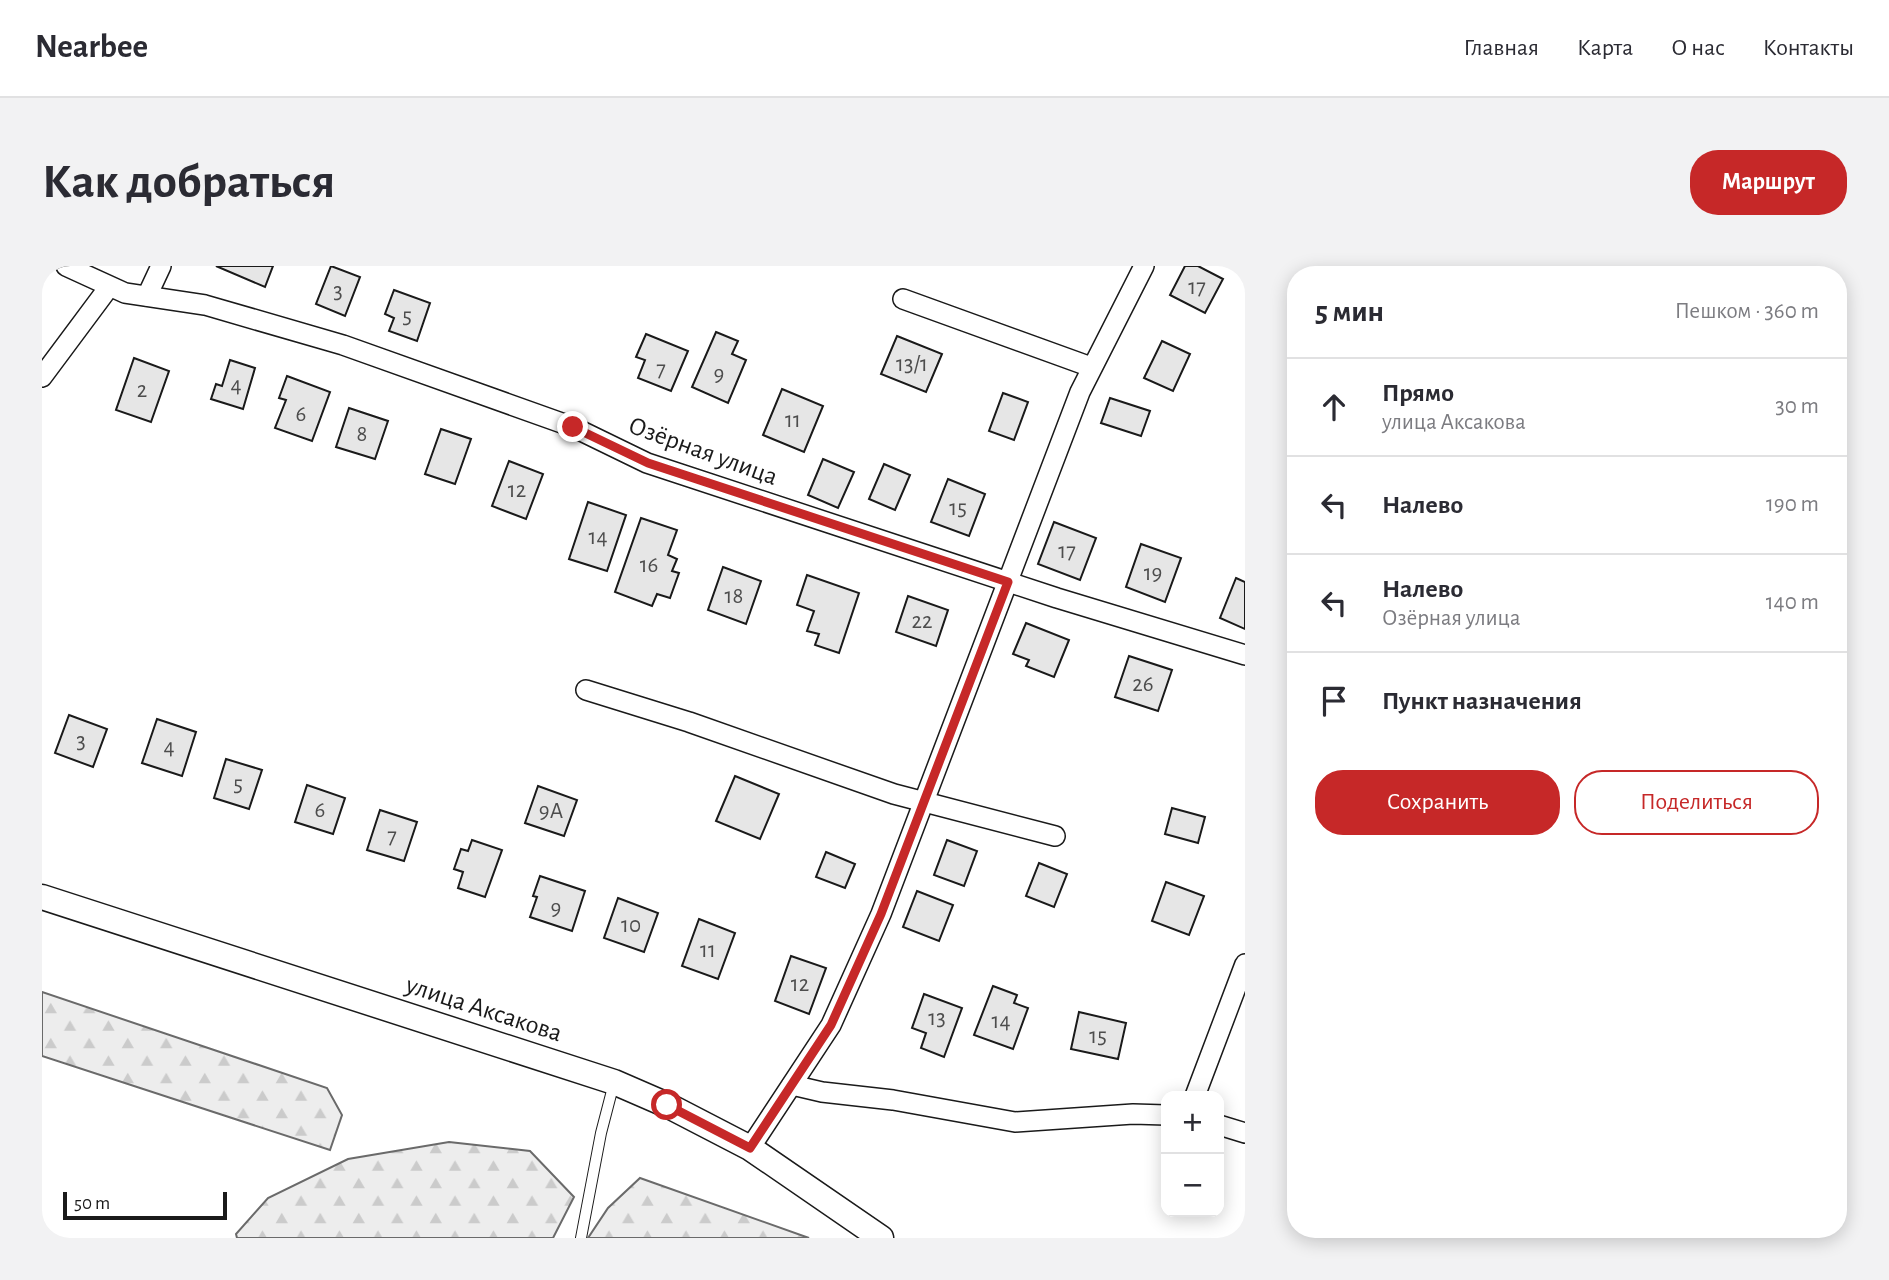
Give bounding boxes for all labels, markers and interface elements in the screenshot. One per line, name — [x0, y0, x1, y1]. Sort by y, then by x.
text: Nearbee — [35, 31, 148, 64]
text: Главная — [1464, 36, 1539, 60]
text: Карта — [1577, 36, 1633, 60]
text: О нас — [1671, 36, 1725, 60]
text: Контакты — [1763, 36, 1854, 60]
button: Маршрут — [1690, 150, 1847, 215]
text: Как добраться — [42, 158, 335, 207]
house number: 17 — [1188, 276, 1206, 299]
house number: 3 — [333, 280, 343, 303]
text: 5 мин — [1315, 297, 1384, 327]
text: Пешком · 360 m — [1675, 300, 1819, 323]
house number: 5 — [402, 305, 412, 328]
house number: 13/1 — [896, 353, 928, 376]
house number: 7 — [656, 358, 666, 381]
house number: 9 — [714, 363, 724, 386]
house number: 4 — [230, 374, 242, 397]
house number: 2 — [137, 379, 147, 402]
text: Прямо — [1382, 380, 1454, 406]
icon: ahead — [1315, 388, 1353, 426]
text: 30 m — [1775, 395, 1819, 418]
house number: 6 — [296, 403, 306, 426]
house number: 11 — [785, 409, 801, 432]
route end — [557, 411, 588, 442]
text: улица Аксакова — [1382, 411, 1526, 434]
street label: Озёрная улица — [625, 412, 781, 490]
house number: 8 — [357, 423, 367, 446]
house number: 12 — [508, 479, 526, 502]
icon: left — [1315, 486, 1353, 524]
text: Налево — [1382, 492, 1463, 518]
text: 190 m — [1766, 493, 1819, 516]
house number: 15 — [949, 497, 967, 520]
house number: 14 — [589, 526, 607, 549]
house number: 17 — [1058, 540, 1076, 563]
house number: 16 — [640, 554, 658, 577]
house number: 19 — [1144, 562, 1162, 585]
text: Налево — [1382, 576, 1463, 602]
icon: left — [1315, 584, 1353, 622]
house number: 18 — [725, 585, 743, 608]
text: 140 m — [1766, 591, 1819, 614]
text: Озёрная улица — [1382, 607, 1521, 630]
house number: 22 — [912, 610, 932, 633]
house number: 26 — [1132, 673, 1154, 696]
icon: arrive — [1315, 682, 1353, 720]
text: Пункт назначения — [1382, 688, 1582, 714]
house number: 3 — [76, 730, 86, 753]
house number: 4 — [163, 736, 175, 759]
button: Сохранить — [1315, 770, 1560, 835]
button: Поделиться — [1574, 770, 1819, 835]
house number: 5 — [233, 773, 243, 796]
house number: 6 — [315, 799, 325, 822]
house number: 9А — [539, 800, 563, 823]
house number: 7 — [387, 825, 397, 848]
house number: 9 — [551, 897, 561, 920]
house number: 10 — [621, 914, 641, 937]
house number: 11 — [700, 939, 716, 962]
street label: улица Аксакова — [402, 971, 565, 1046]
house number: 12 — [791, 973, 809, 996]
house number: 13 — [928, 1007, 946, 1030]
house number: 14 — [992, 1010, 1010, 1033]
house number: 15 — [1089, 1025, 1107, 1048]
route start — [651, 1089, 682, 1120]
map controls — [1161, 1091, 1224, 1217]
button: + — [1161, 1091, 1224, 1154]
button: − — [1161, 1154, 1224, 1217]
scale bar — [63, 1189, 228, 1221]
text: 50 m — [74, 1194, 110, 1213]

